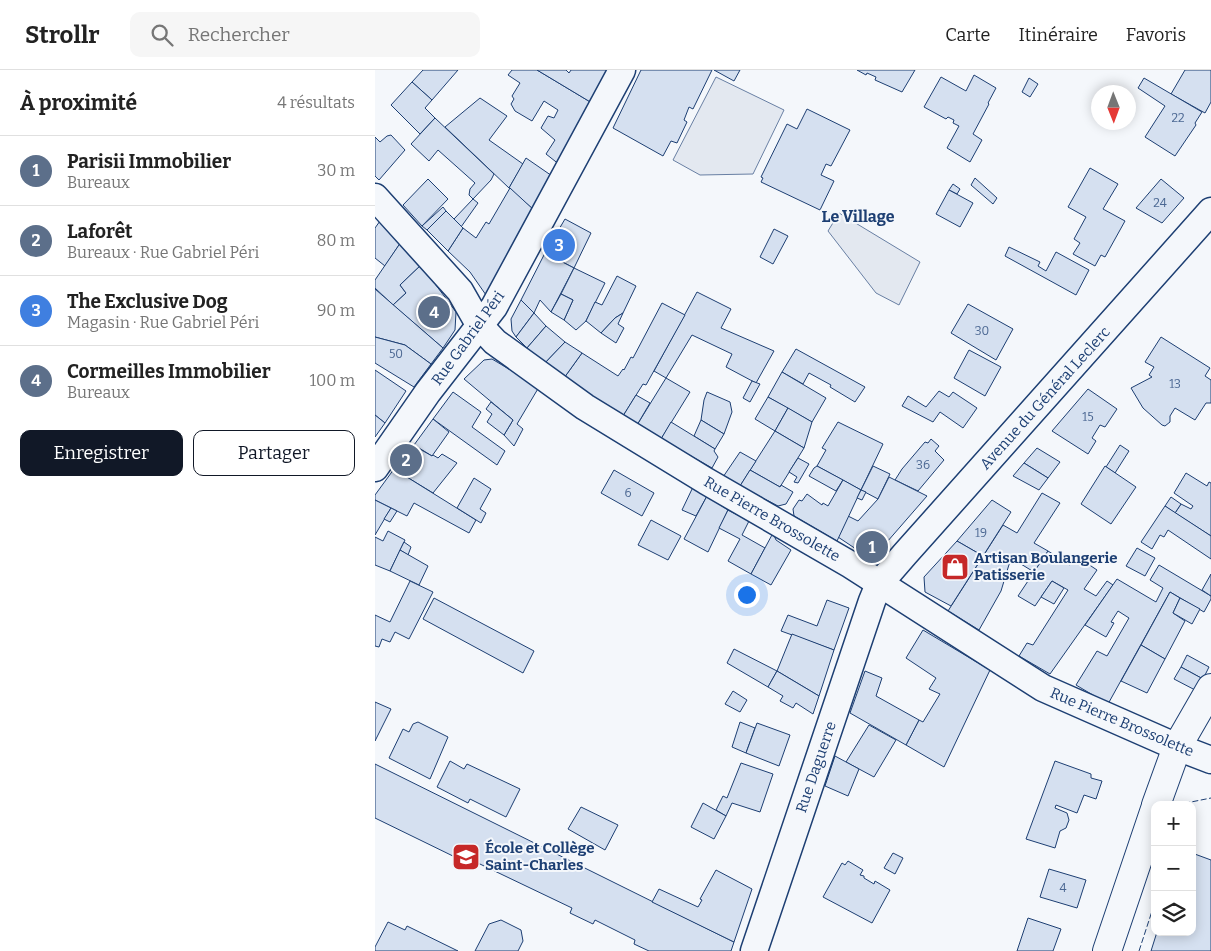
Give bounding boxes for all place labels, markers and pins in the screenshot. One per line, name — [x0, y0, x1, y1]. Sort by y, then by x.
pin: 3 — [543, 226, 575, 264]
pin: 4 — [418, 293, 450, 331]
pin: 2 — [390, 441, 422, 479]
pin: 1 — [856, 528, 888, 566]
place label: Artisan Boulangerie Patisserie — [974, 549, 1117, 584]
shop icon: Artisan Boulangerie Patisserie — [940, 552, 970, 582]
place label: École et Collège Saint-Charles — [485, 839, 594, 874]
school or university icon: École et Collège Saint-Charles — [451, 842, 481, 872]

